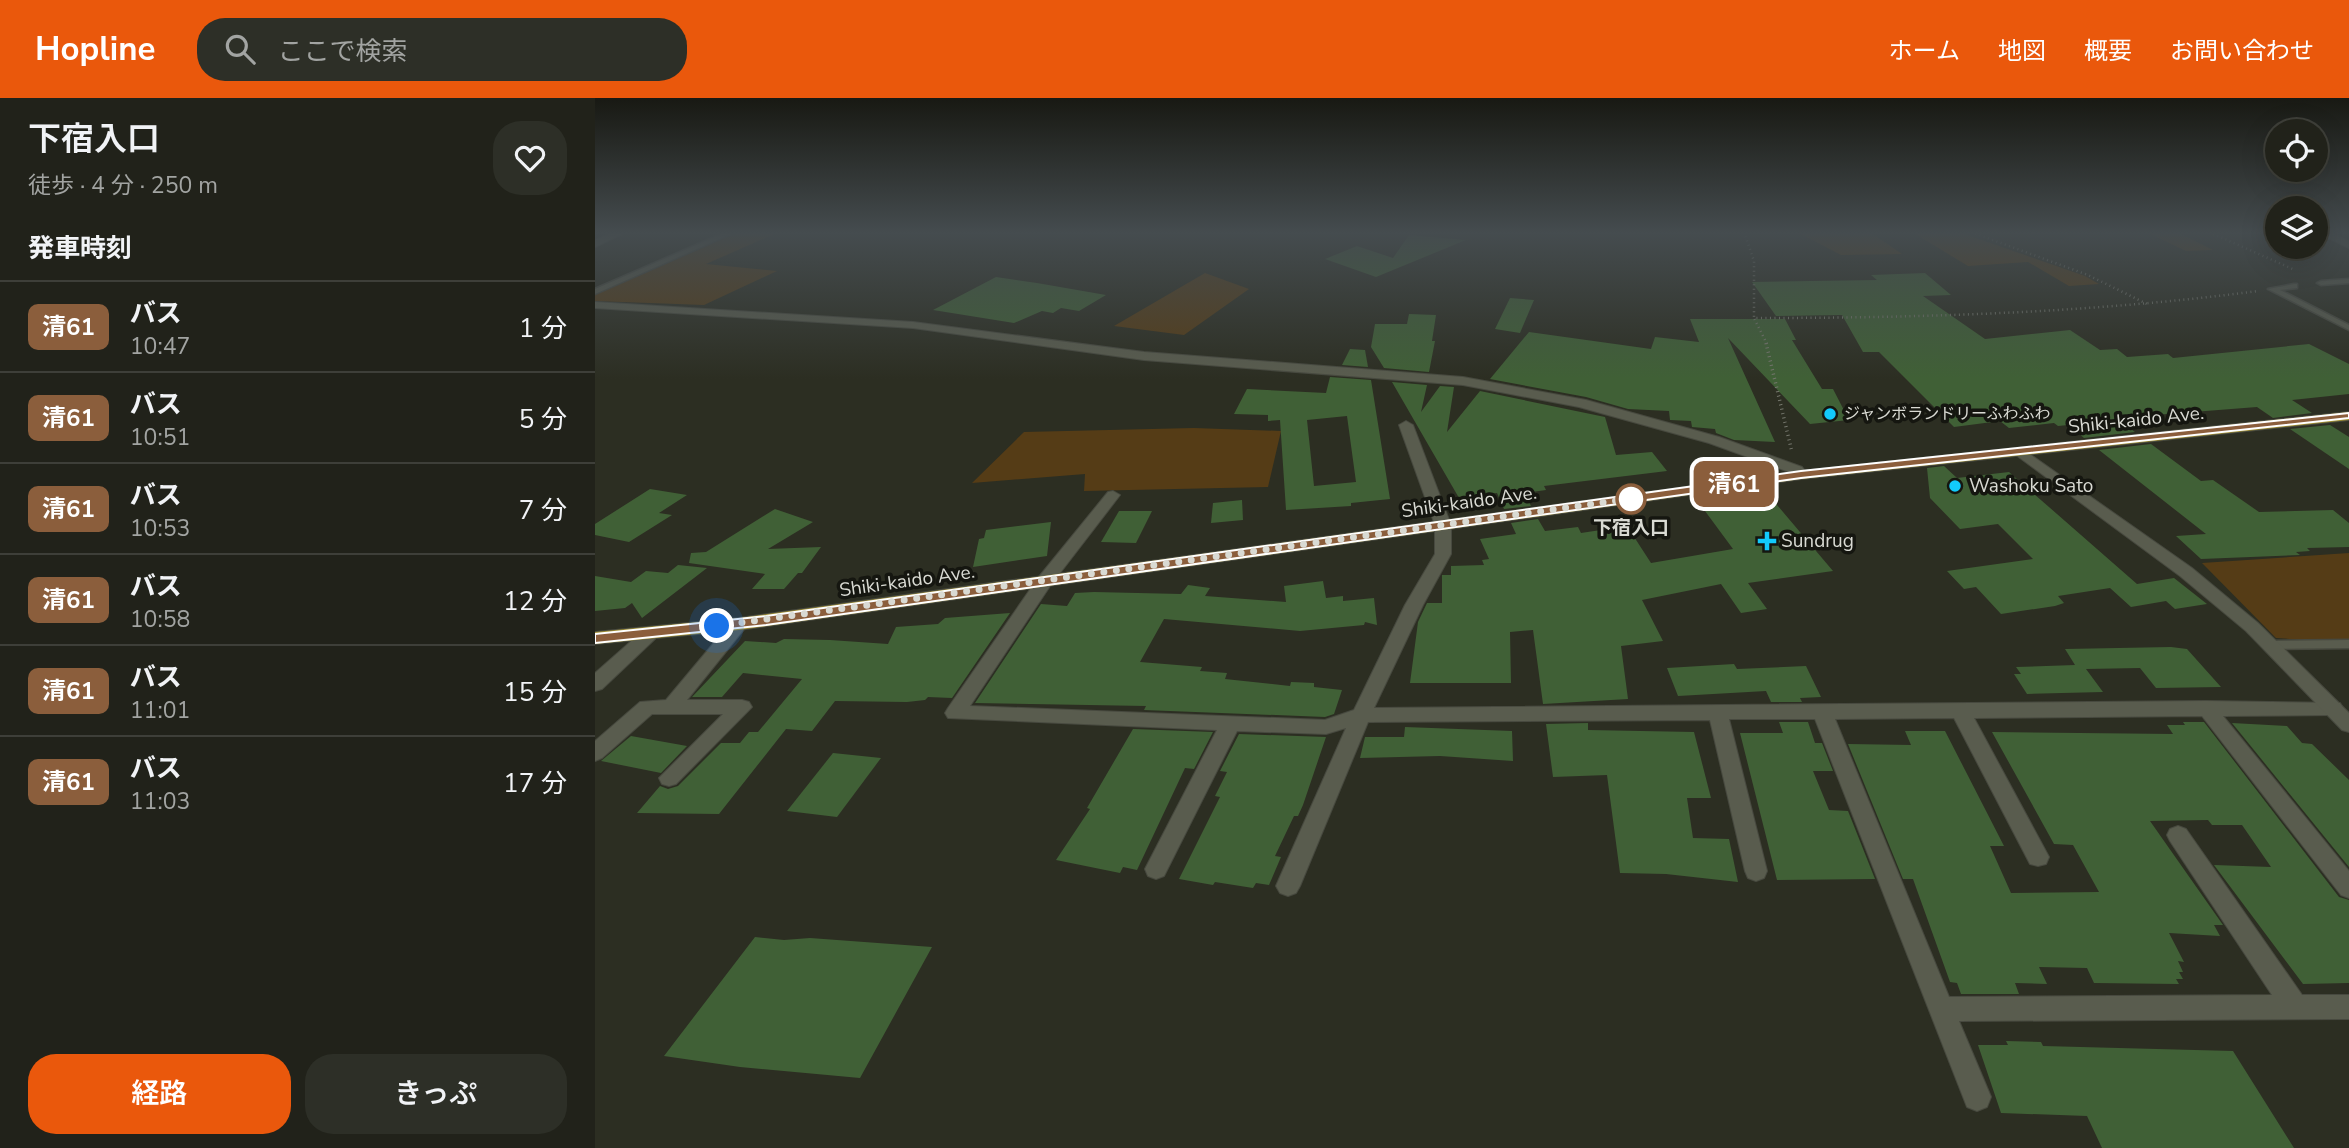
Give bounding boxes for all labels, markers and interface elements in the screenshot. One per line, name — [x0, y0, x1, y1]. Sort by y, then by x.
search box — [197, 18, 687, 81]
text: Hopline — [35, 27, 155, 72]
icon: search — [221, 30, 259, 68]
text: ここで検索 — [277, 34, 407, 69]
text: ホーム — [1889, 35, 1960, 67]
text: 地図 — [1998, 35, 2046, 67]
text: 概要 — [2084, 35, 2132, 67]
text: お問い合わせ — [2170, 35, 2314, 67]
text: 下宿入口 — [28, 117, 160, 162]
map controls — [2265, 119, 2328, 259]
button: locate — [2265, 119, 2328, 182]
button: heart — [493, 121, 567, 195]
text: 徒歩 · 4 分 · 250 m — [28, 170, 218, 201]
button: layers — [2265, 196, 2328, 259]
text: 発車時刻 — [28, 231, 132, 266]
text: バス — [130, 296, 182, 331]
text: 清61 — [42, 311, 95, 343]
text: 1 分 — [519, 311, 567, 346]
text: 10:47 — [130, 331, 190, 362]
text: バス — [130, 387, 182, 422]
street label: Shiki-kaido Ave. — [2067, 400, 2205, 440]
text: 清61 — [42, 402, 95, 434]
text: 5 分 — [519, 402, 567, 437]
place label: ジャンボランドリーふわふわ — [1844, 403, 2051, 425]
marker: ジャンボランドリーふわふわ — [1822, 406, 1838, 422]
text: 10:51 — [130, 422, 190, 453]
line badge: 清61 — [1694, 461, 1774, 507]
text: 清61 — [1708, 468, 1760, 500]
place label: Washoku Sato — [1969, 473, 2093, 499]
text: バス — [130, 478, 182, 513]
marker: Washoku Sato — [1947, 478, 1963, 494]
street label: Shiki-kaido Ave. — [1400, 480, 1538, 524]
marker: 下宿入口 — [1616, 484, 1646, 514]
text: 清61 — [42, 493, 95, 525]
text: 7 分 — [519, 493, 567, 528]
text: 10:53 — [130, 513, 190, 544]
place label: 下宿入口 — [1593, 515, 1669, 541]
place label: Sundrug — [1781, 528, 1854, 554]
marker: Sundrug — [1759, 533, 1775, 549]
street label: Shiki-kaido Ave. — [838, 559, 976, 603]
text: バス — [130, 569, 182, 604]
text: 清61 — [42, 584, 95, 616]
text: 12 分 — [503, 584, 567, 619]
text: 10:58 — [130, 604, 190, 635]
your location — [699, 608, 734, 643]
text: バス — [130, 660, 182, 695]
text: 清61 — [42, 675, 95, 707]
text: 15 分 — [503, 675, 567, 710]
text: 11:01 — [130, 695, 190, 726]
text: バス — [130, 751, 182, 786]
text: 清61 — [42, 766, 95, 798]
text: 17 分 — [503, 766, 567, 801]
text: 11:03 — [130, 786, 190, 817]
button: 経路 — [28, 1054, 291, 1134]
button: きっぷ — [305, 1054, 567, 1134]

